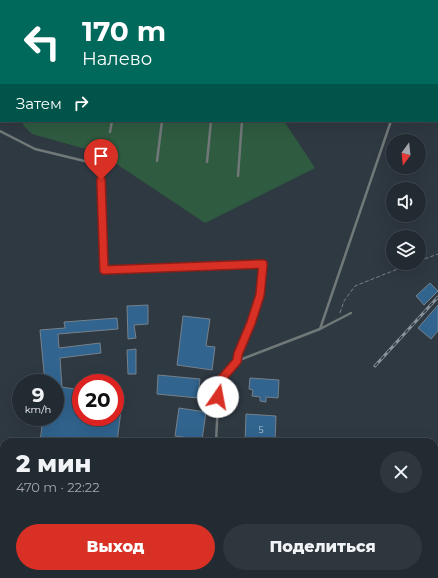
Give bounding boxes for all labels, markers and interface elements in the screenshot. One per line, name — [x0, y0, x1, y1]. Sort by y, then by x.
text: 170 m — [82, 14, 166, 48]
icon: left — [16, 16, 68, 68]
text: Налево — [82, 48, 152, 70]
icon: right — [70, 92, 92, 114]
text: Затем — [16, 94, 62, 113]
north arrow — [386, 134, 426, 174]
map controls — [386, 134, 426, 270]
pin — [84, 139, 118, 180]
icon: arrive — [90, 145, 112, 167]
button: sound — [386, 182, 426, 222]
button: layers — [386, 230, 426, 270]
speed limit sign: 20 — [72, 374, 124, 426]
position arrow — [197, 376, 239, 418]
text: 9 — [32, 383, 44, 407]
text: km/h — [25, 403, 51, 416]
house number: 5 — [258, 424, 264, 435]
text: 2 мин — [16, 449, 91, 478]
button: close — [380, 451, 422, 493]
text: 470 m · 22:22 — [16, 479, 100, 495]
button: Выход — [16, 524, 215, 570]
button: Поделиться — [223, 524, 422, 570]

